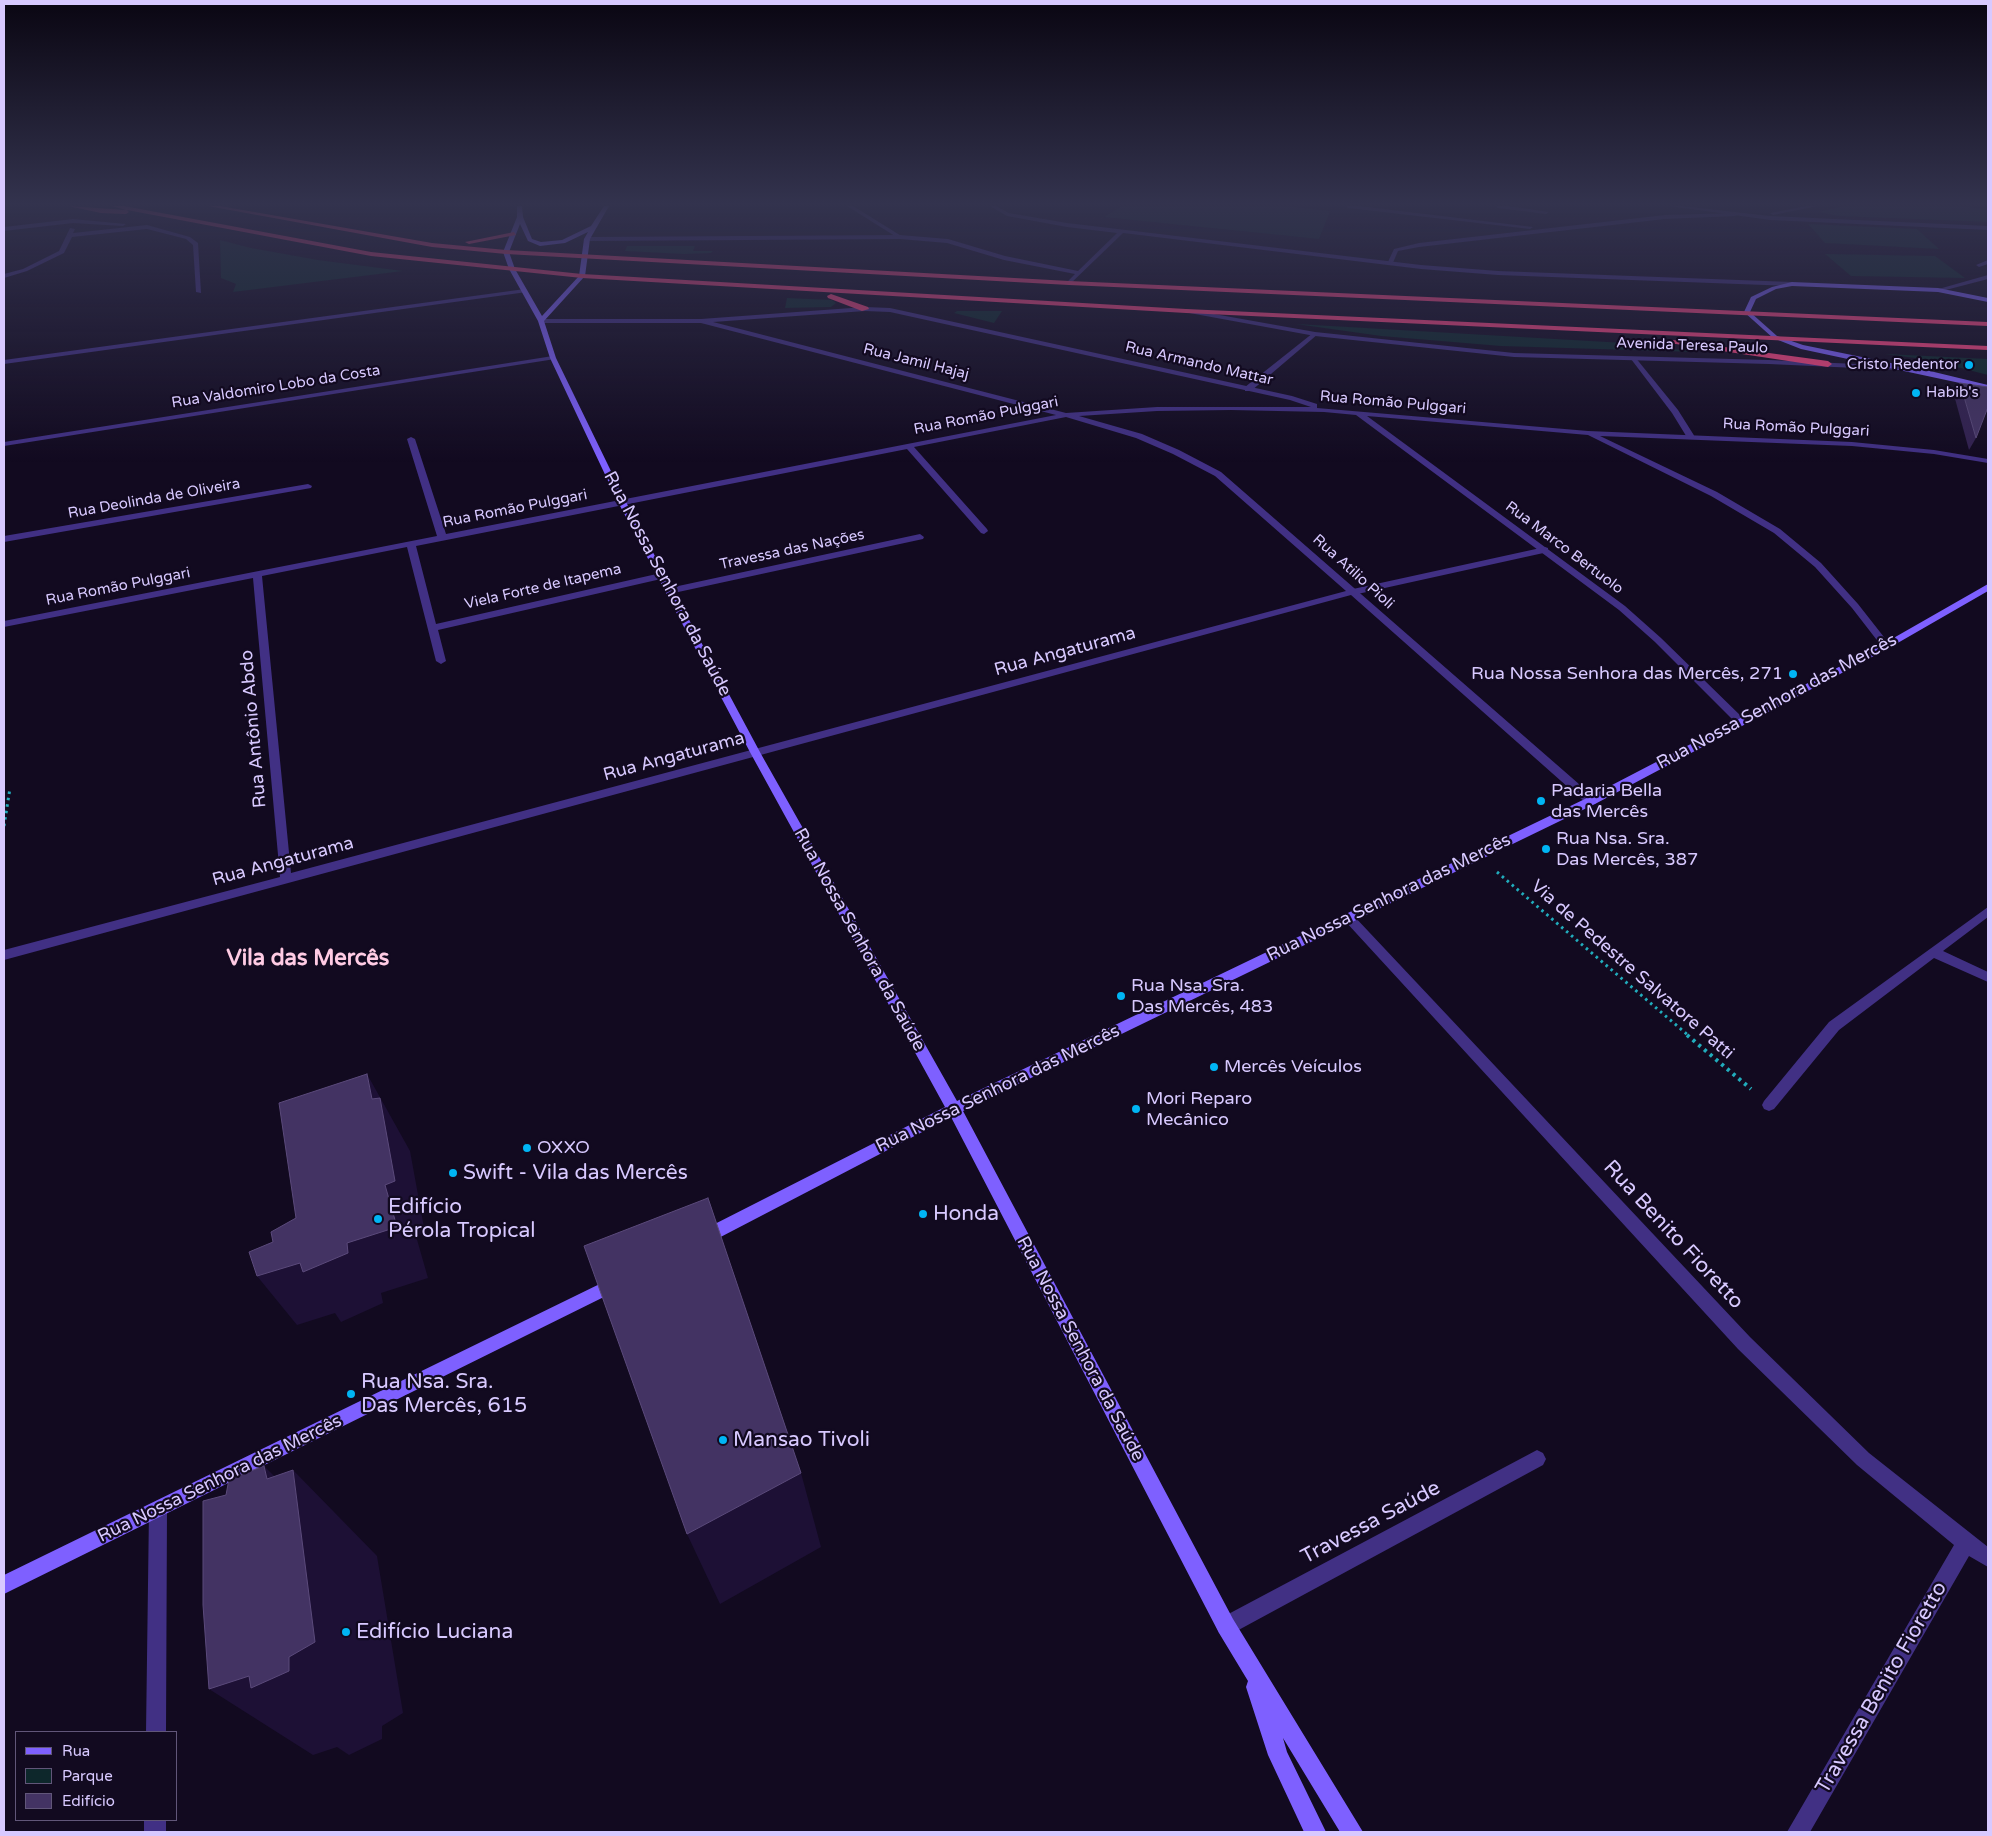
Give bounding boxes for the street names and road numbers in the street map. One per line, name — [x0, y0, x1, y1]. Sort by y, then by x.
street label: Avenida Teresa Paulo — [1616, 334, 1768, 358]
street label: Rua Armando Mattar — [1123, 338, 1275, 390]
street label: Rua Jamil Hajaj — [861, 340, 971, 384]
street label: Rua Valdomiro Lobo da Costa — [170, 362, 382, 412]
street label: Rua Romão Pulggari — [1319, 388, 1467, 418]
street label: Rua Romão Pulggari — [912, 393, 1060, 439]
street label: Rua Romão Pulggari — [1722, 415, 1870, 441]
street label: Rua Nossa Senhora da Saúde — [598, 468, 736, 700]
street label: Rua Deolinda de Oliveira — [66, 475, 242, 523]
street label: Rua Romão Pulggari — [441, 486, 589, 532]
street label: Rua Marco Bertuolo — [1502, 498, 1626, 598]
street label: Travessa das Nações — [718, 526, 866, 574]
street label: Rua Atilio Pioli — [1309, 531, 1397, 613]
street label: Viela Forte de Itapema — [463, 560, 623, 614]
street label: Rua Romão Pulggari — [44, 564, 192, 610]
street label: Rua Angaturama — [992, 623, 1138, 681]
street label: Rua Nossa Senhora das Mercês — [1653, 629, 1901, 775]
street label: Rua Antônio Abdo — [236, 649, 272, 809]
street label: Rua Angaturama — [601, 728, 747, 786]
street label: Rua Nossa Senhora da Saúde — [789, 825, 929, 1055]
street label: Rua Nossa Senhora das Mercês — [1264, 829, 1514, 967]
street label: Rua Angaturama — [210, 833, 356, 891]
street label: Via de Pedestre Salvatore Patti — [1526, 876, 1738, 1064]
street label: Rua Nossa Senhora das Mercês — [873, 1020, 1123, 1158]
street label: Rua Benito Fioretto — [1598, 1155, 1748, 1315]
street label: Rua Nossa Senhora da Saúde — [1011, 1233, 1149, 1465]
street label: Rua Nossa Senhora das Mercês — [95, 1410, 345, 1548]
street label: Travessa Saúde — [1297, 1476, 1445, 1570]
street label: Travessa Benito Fioretto — [1811, 1577, 1953, 1799]

